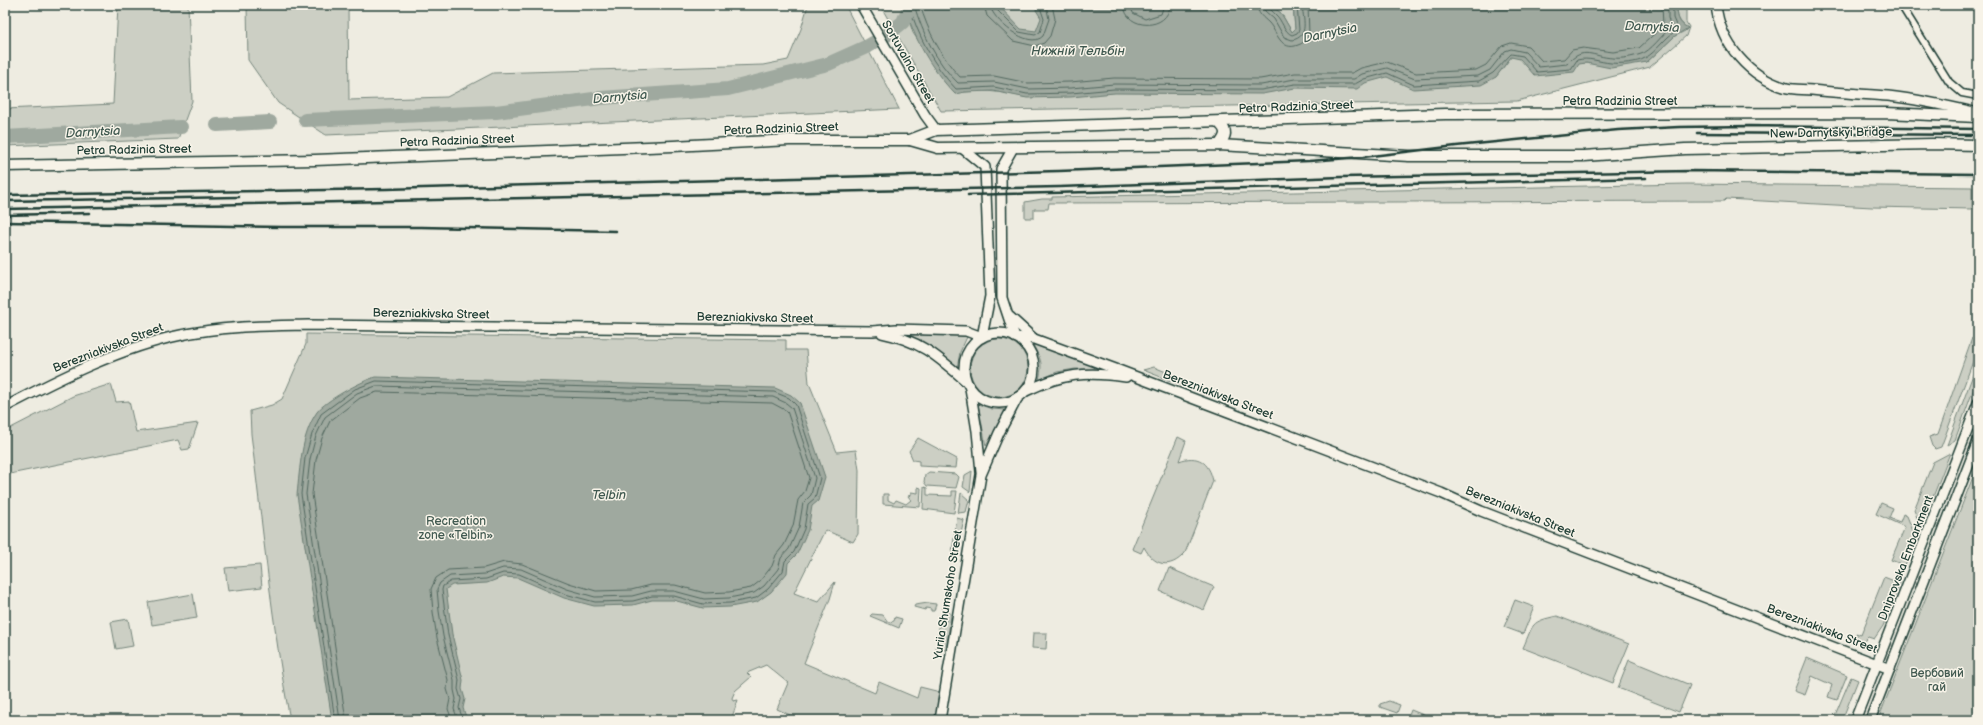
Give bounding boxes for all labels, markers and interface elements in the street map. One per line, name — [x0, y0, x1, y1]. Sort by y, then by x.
street label: Sortuvalna Street — [878, 18, 938, 106]
water label: Darnytsia — [1624, 18, 1680, 36]
water label: Darnytsia — [1302, 19, 1358, 47]
water label: Нижній Тельбін — [1031, 43, 1126, 59]
water label: Darnytsia — [592, 87, 648, 107]
street label: Petra Radzinia Street — [1562, 94, 1678, 109]
street label: Petra Radzinia Street — [1238, 97, 1354, 117]
street label: Petra Radzinia Street — [723, 119, 839, 139]
water label: Darnytsia — [65, 123, 121, 141]
street label: New Darnytskyi Bridge — [1770, 124, 1892, 142]
street label: Petra Radzinia Street — [399, 131, 515, 151]
street label: Petra Radzinia Street — [76, 141, 192, 159]
street label: Berezniakivska Street — [372, 305, 490, 323]
street label: Berezniakivska Street — [696, 309, 814, 327]
street label: Berezniakivska Street — [51, 320, 166, 376]
street label: Berezniakivska Street — [1161, 367, 1276, 423]
street label: Berezniakivska Street — [1463, 483, 1577, 541]
water label: Telbin — [592, 487, 626, 503]
street label: Dniprovska Embarkment — [1875, 493, 1937, 623]
park label: Recreation zone «Telbin» — [419, 514, 494, 543]
street label: Yuriia Shumskoho Street — [930, 529, 966, 662]
street label: Berezniakivska Street — [1765, 601, 1880, 657]
park label: Вербовий гай — [1910, 666, 1964, 695]

